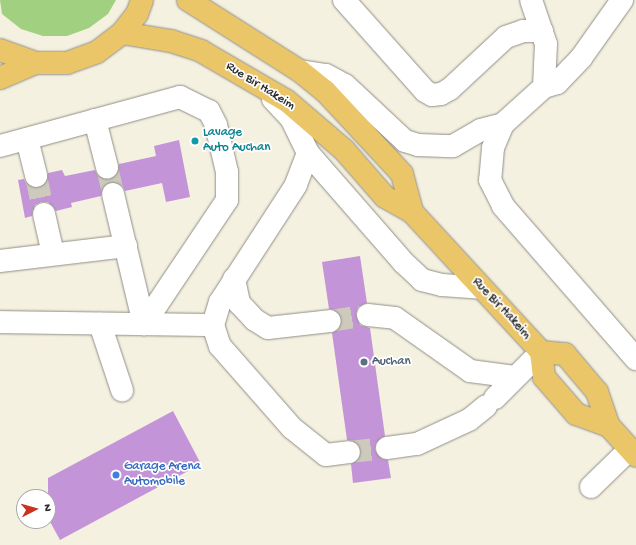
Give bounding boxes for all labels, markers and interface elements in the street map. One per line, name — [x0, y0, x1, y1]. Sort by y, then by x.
street label: Rue Bir Hakeim — [222, 59, 298, 115]
place label: Lavage Auto Auchan — [203, 126, 270, 157]
marker: Lavage Auto Auchan — [190, 136, 200, 146]
street label: Rue Bir Hakeim — [468, 275, 534, 343]
place label: Auchan — [372, 354, 411, 370]
marker: Auchan — [359, 357, 369, 367]
place label: Garage Arena Automobile — [124, 460, 201, 491]
marker: Garage Arena Automobile — [111, 470, 121, 480]
north arrow — [16, 489, 56, 529]
text: N — [41, 504, 53, 512]

